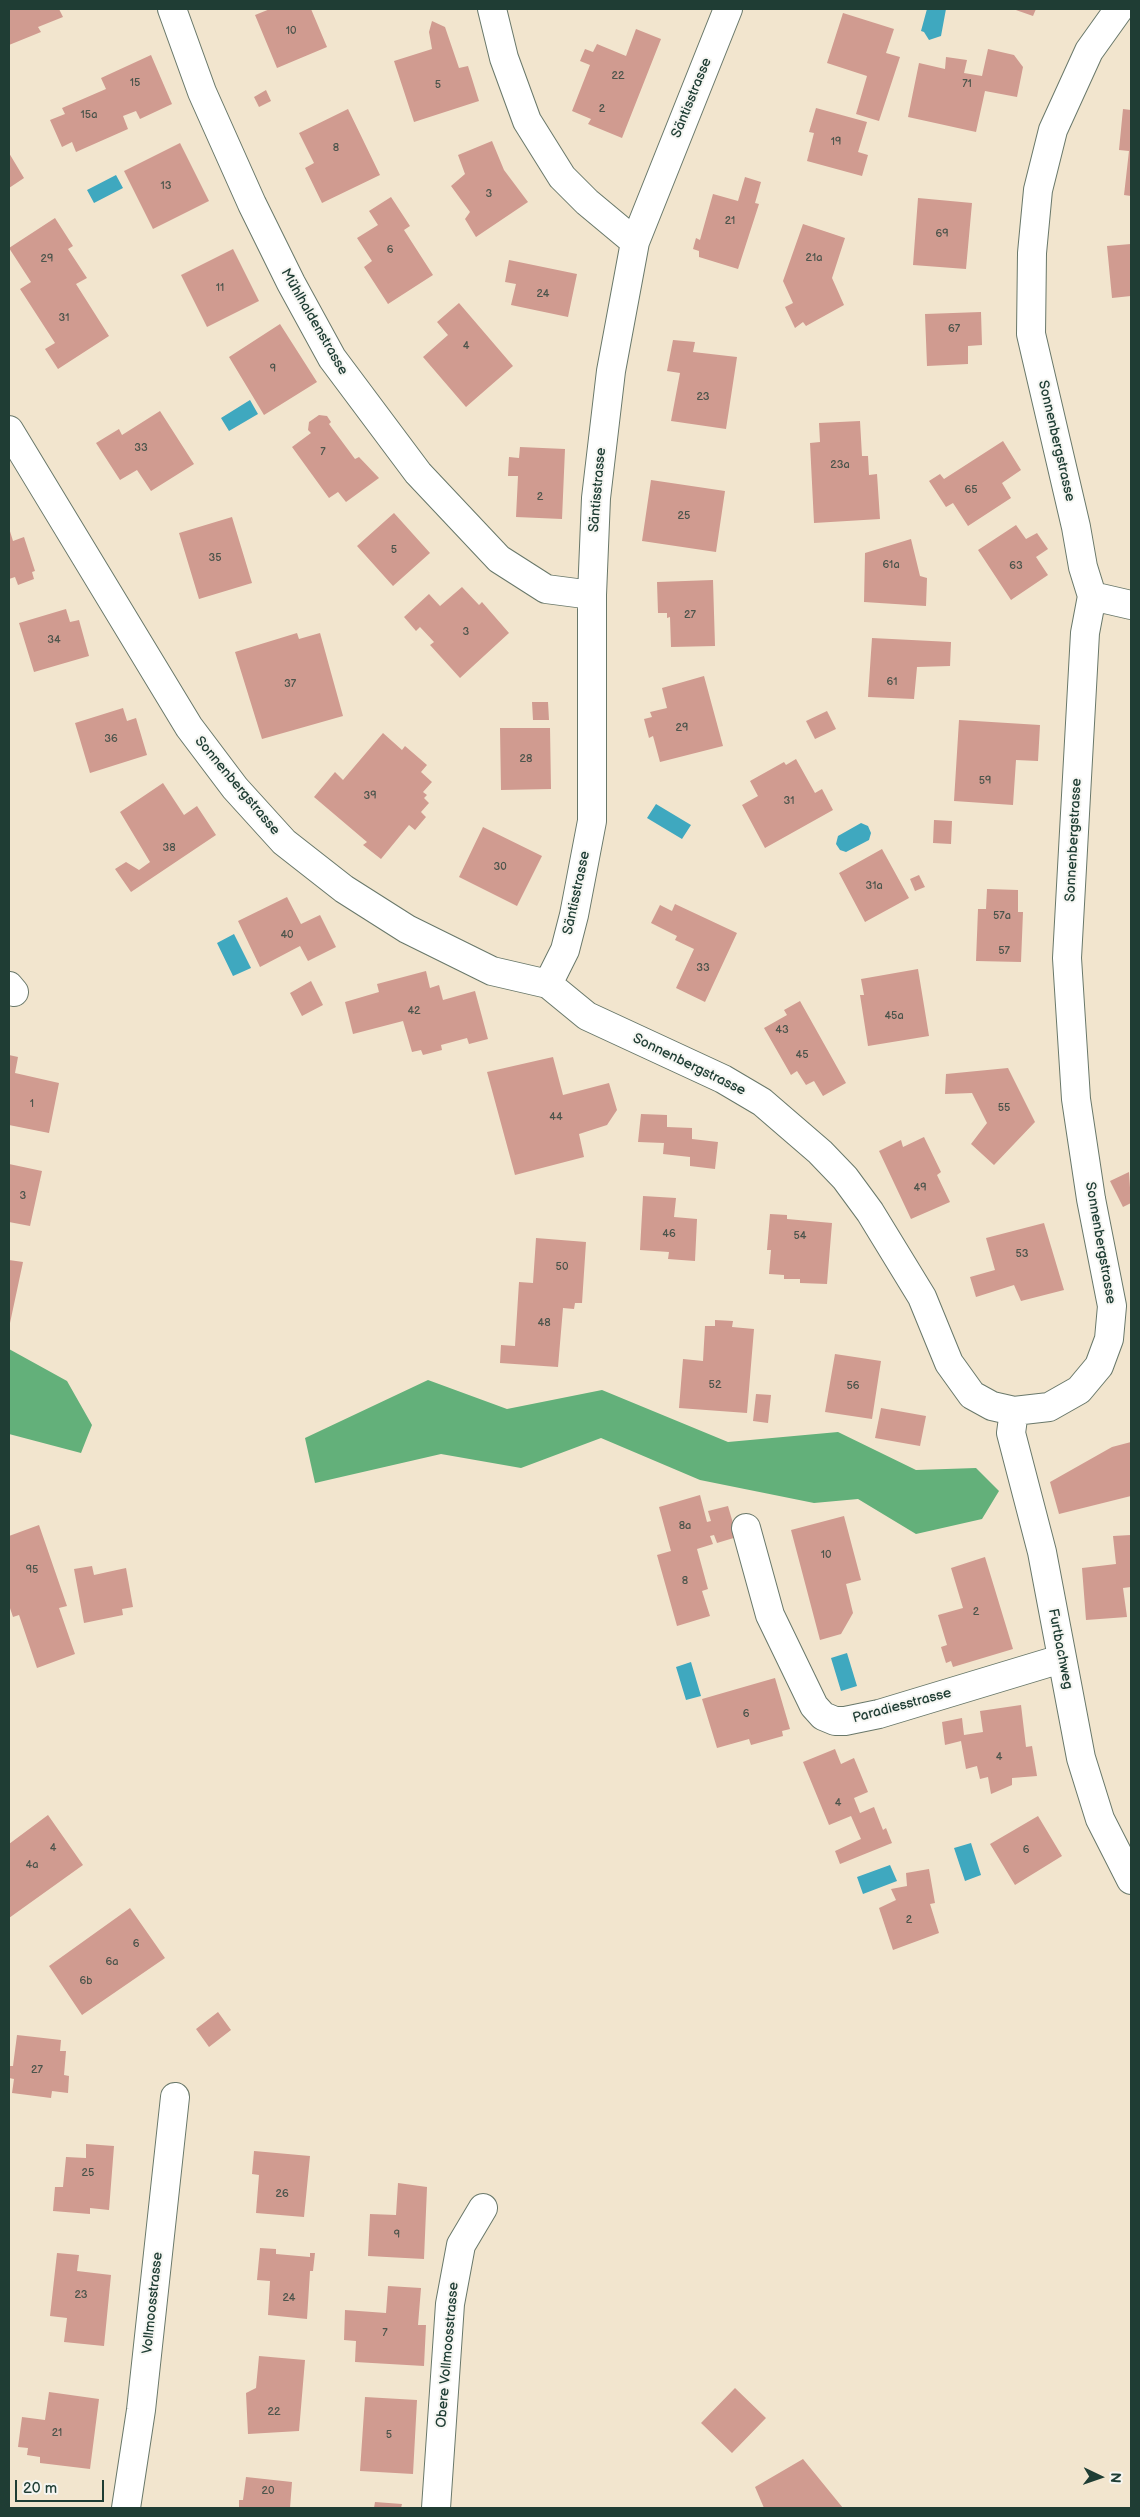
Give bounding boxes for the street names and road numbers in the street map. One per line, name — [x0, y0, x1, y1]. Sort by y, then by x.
street label: Säntisstrasse — [668, 56, 716, 140]
street label: Mühlhaldenstrasse — [277, 266, 351, 378]
street label: Sonnenbergstrasse — [1034, 379, 1078, 503]
street label: Säntisstrasse — [586, 447, 610, 533]
street label: Sonnenbergstrasse — [191, 733, 283, 839]
street label: Sonnenbergstrasse — [1062, 778, 1086, 902]
street label: Säntisstrasse — [560, 850, 594, 936]
street label: Sonnenbergstrasse — [630, 1030, 748, 1100]
street label: Sonnenbergstrasse — [1081, 1181, 1119, 1305]
street label: Furtbachweg — [1044, 1607, 1076, 1691]
street label: Paradiesstrasse — [851, 1685, 953, 1727]
street label: Vollmoosstrasse — [139, 2251, 167, 2355]
street label: Obere Vollmoosstrasse — [433, 2282, 463, 2428]

